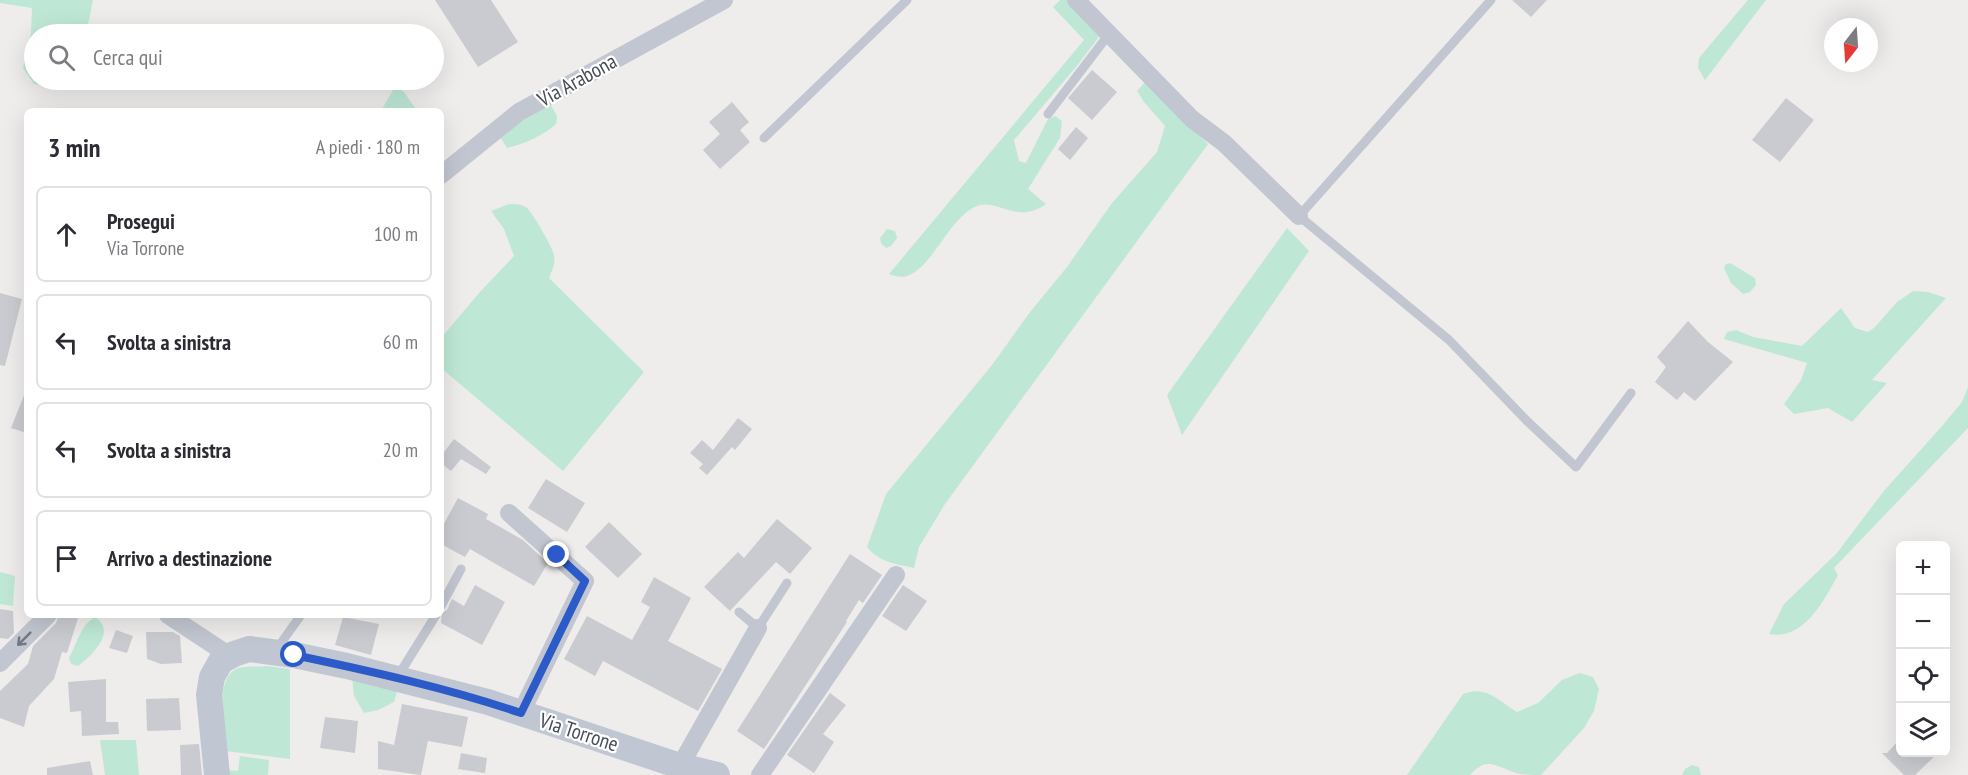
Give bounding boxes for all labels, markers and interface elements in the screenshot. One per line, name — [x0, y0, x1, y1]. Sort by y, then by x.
north arrow — [1824, 18, 1878, 72]
search box — [24, 24, 444, 90]
icon: search — [45, 41, 78, 74]
text: Cerca qui — [93, 43, 163, 71]
street label: Via Arabona — [532, 47, 621, 113]
text: 3 min — [48, 131, 101, 164]
text: A piedi · 180 m — [316, 134, 420, 160]
text: Prosegui — [107, 207, 175, 235]
icon: ahead — [50, 218, 83, 251]
text: 100 m — [374, 221, 418, 247]
text: Via Torrone — [107, 235, 184, 261]
icon: left — [50, 326, 83, 359]
text: Svolta a sinistra — [107, 328, 231, 356]
text: 60 m — [383, 329, 418, 355]
icon: left — [50, 434, 83, 467]
text: Svolta a sinistra — [107, 436, 231, 464]
text: 20 m — [383, 437, 418, 463]
route end — [543, 541, 569, 567]
map controls — [1896, 541, 1950, 757]
button: + — [1896, 541, 1950, 595]
icon: arrive — [50, 542, 83, 575]
text: Arrivo a destinazione — [107, 544, 272, 572]
button: − — [1896, 595, 1950, 649]
one-way arrow — [17, 632, 31, 647]
route start — [280, 641, 306, 667]
button: locate — [1896, 649, 1950, 703]
button: layers — [1896, 703, 1950, 757]
street label: Via Torrone — [535, 706, 622, 757]

